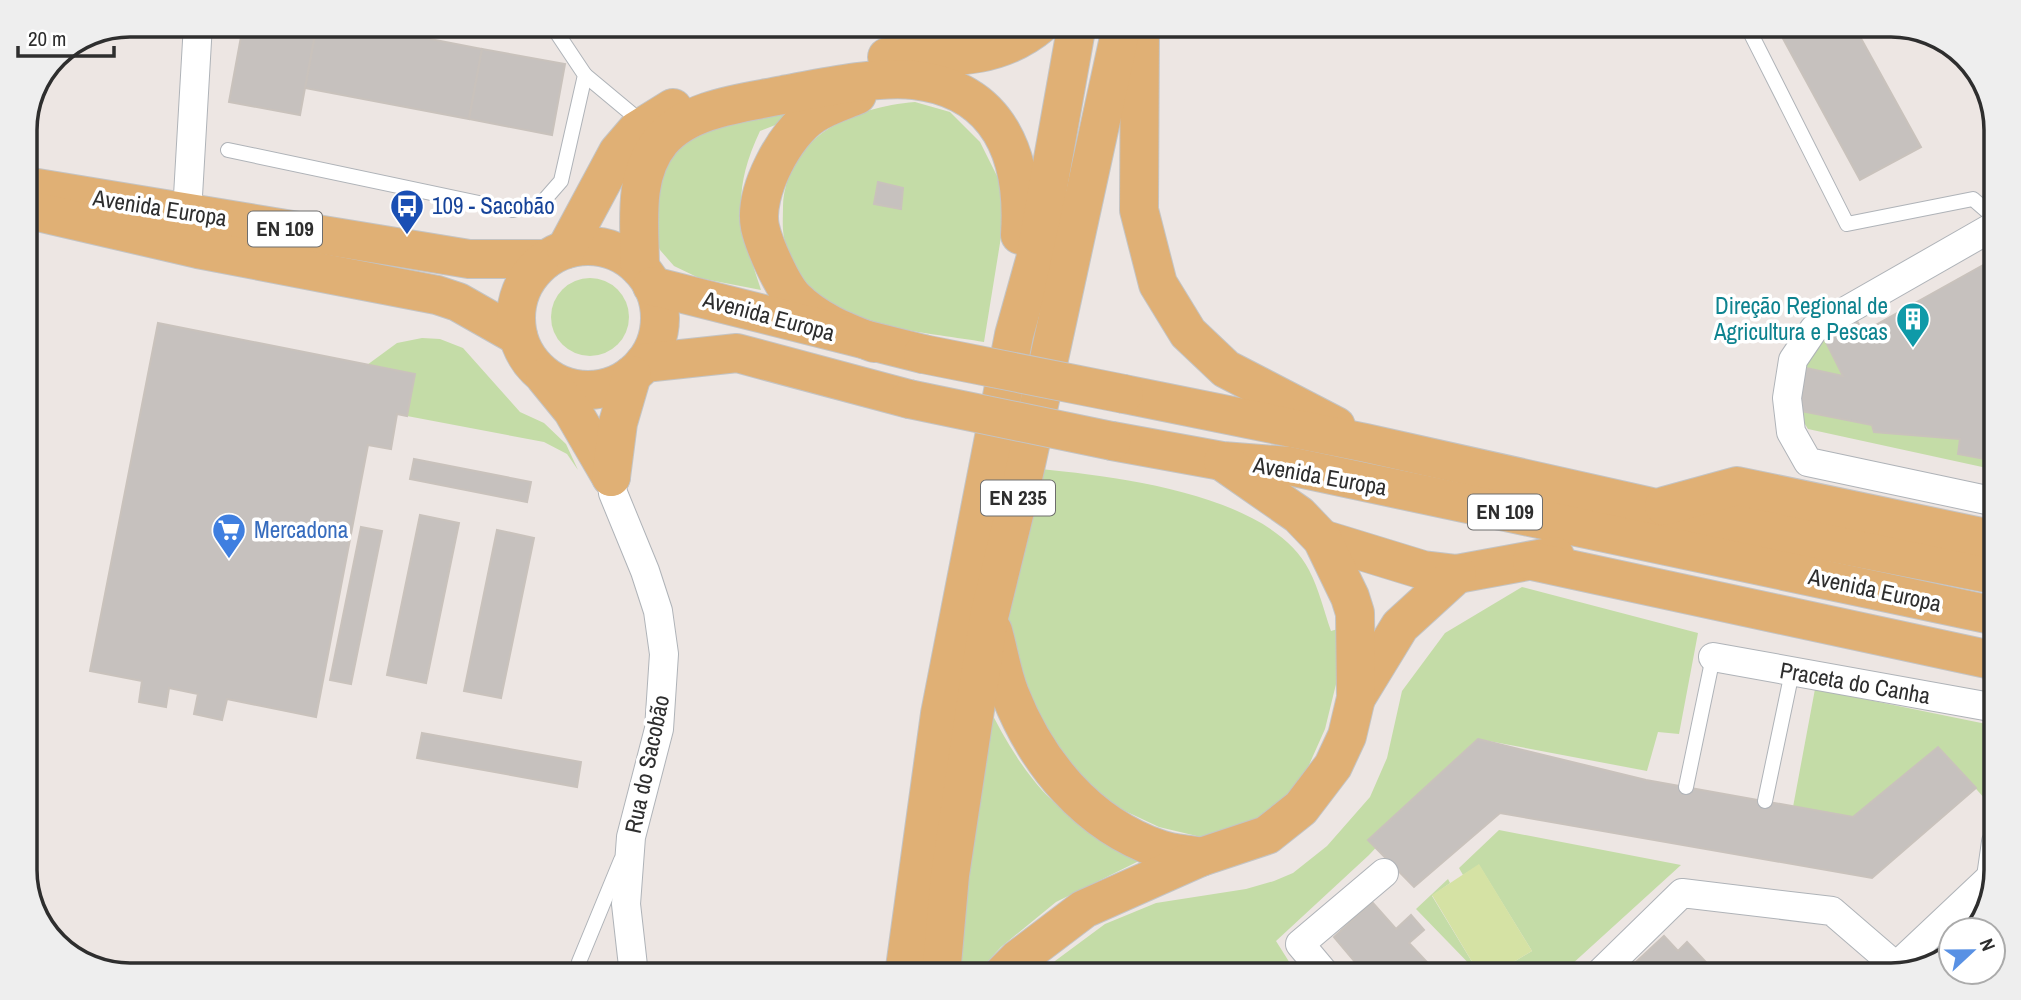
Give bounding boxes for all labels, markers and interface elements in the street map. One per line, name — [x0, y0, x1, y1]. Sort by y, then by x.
scale bar — [18, 14, 114, 58]
text: 20 m — [28, 24, 66, 53]
street label: Avenida Europa — [90, 181, 230, 233]
bus stop icon: 109 - Sacobão — [388, 187, 426, 236]
place label: 109 - Sacobão — [432, 190, 555, 221]
road number: EN 109 — [248, 212, 322, 246]
street label: Avenida Europa — [699, 283, 839, 348]
place label: Direção Regional de Agricultura e Pescas — [1713, 290, 1888, 347]
building icon: Direção Regional de Agricultura e Pescas — [1894, 300, 1932, 349]
street label: Avenida Europa — [1250, 448, 1390, 503]
road number: EN 235 — [981, 480, 1055, 516]
road number: EN 109 — [1468, 494, 1542, 530]
supermarket icon: Mercadona — [210, 511, 248, 560]
place label: Mercadona — [254, 514, 349, 545]
street label: Avenida Europa — [1805, 560, 1945, 619]
street label: Praceta do Canha — [1778, 654, 1933, 711]
street label: Rua do Sacobão — [617, 692, 676, 836]
north arrow — [1937, 916, 2007, 986]
text: N — [1974, 935, 2002, 955]

